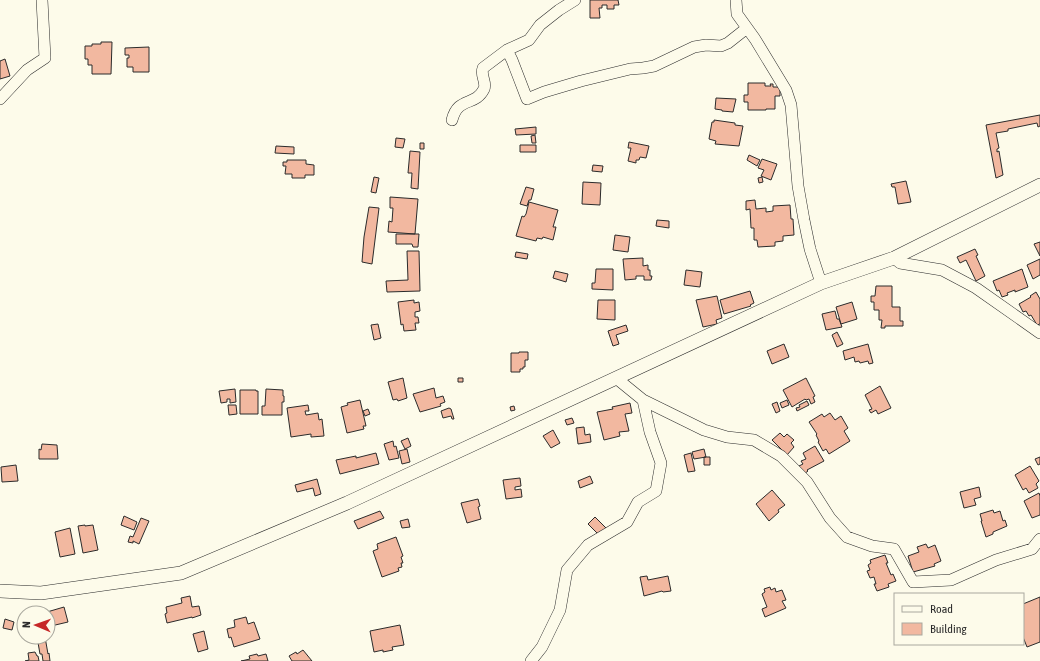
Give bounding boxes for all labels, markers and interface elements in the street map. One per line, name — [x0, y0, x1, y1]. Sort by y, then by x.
legend — [894, 593, 1024, 645]
text: Road — [930, 602, 953, 616]
north arrow — [16, 605, 56, 645]
text: N — [20, 621, 32, 628]
text: Building — [930, 622, 968, 636]

